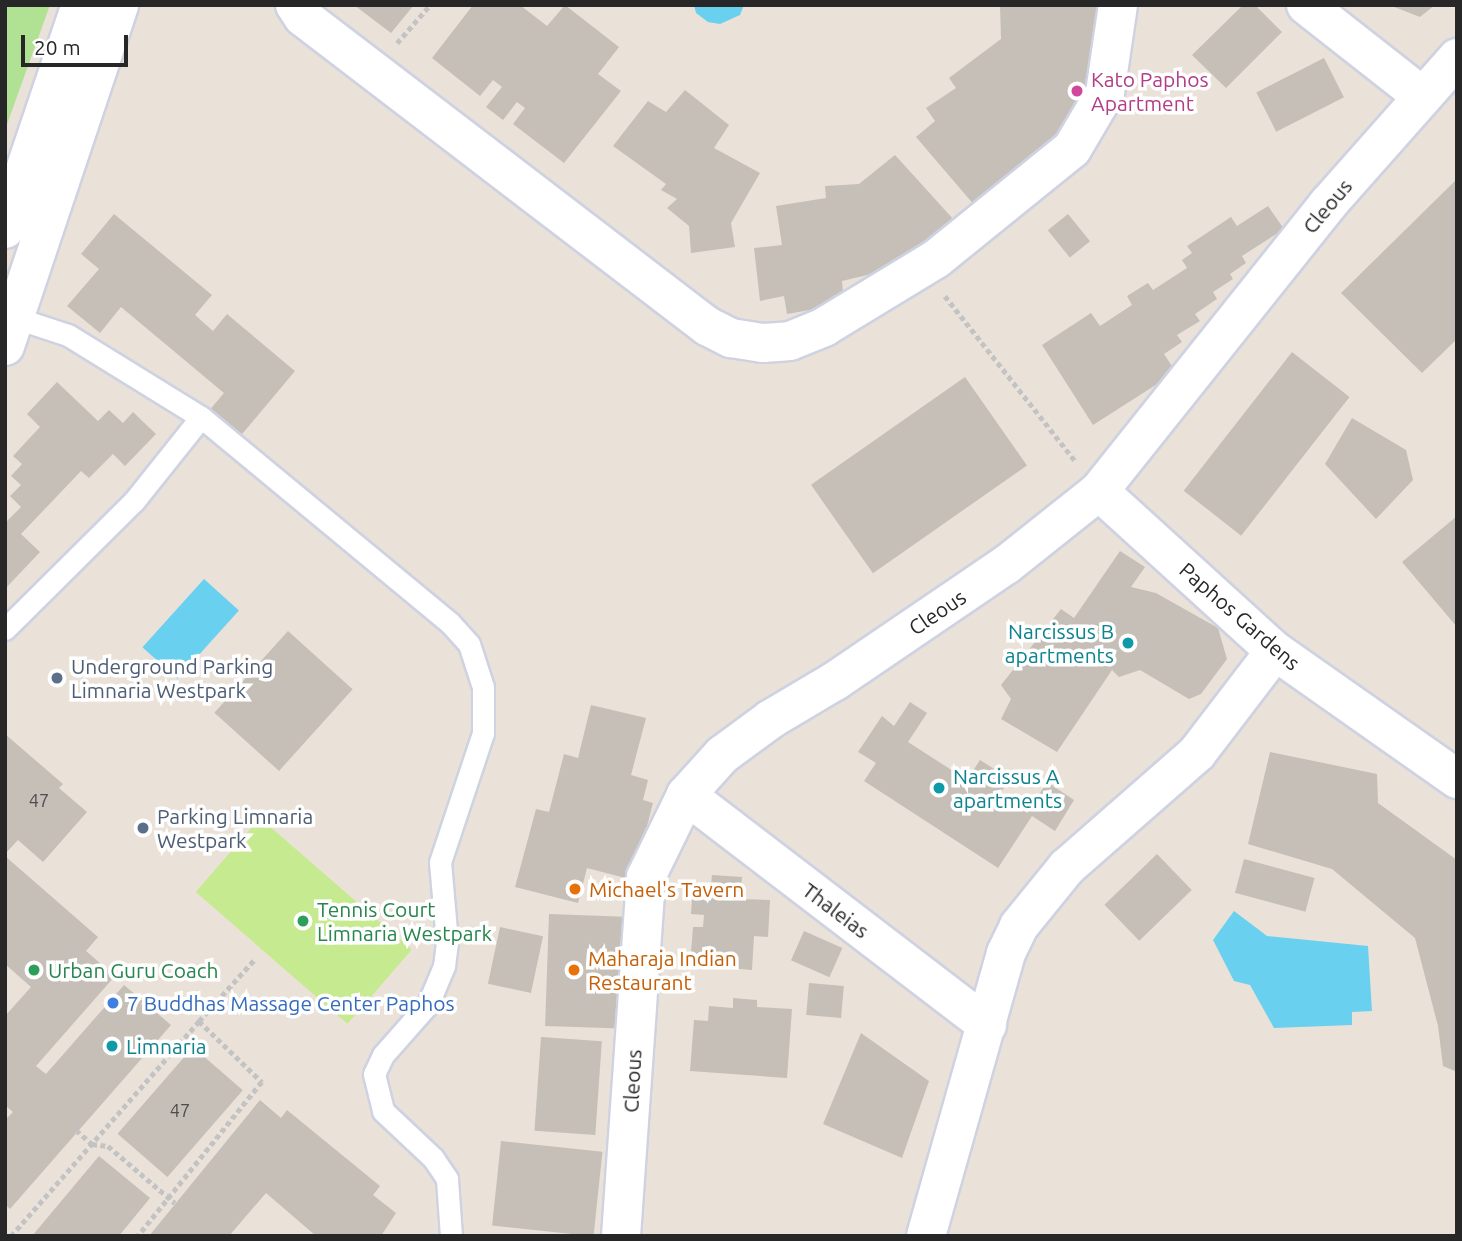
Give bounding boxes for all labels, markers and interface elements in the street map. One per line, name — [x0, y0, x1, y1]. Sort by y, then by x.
scale bar — [24, 21, 131, 65]
text: 20 m — [34, 35, 81, 59]
place label: Kato Paphos Apartment — [1091, 66, 1209, 116]
marker: Kato Paphos Apartment — [1069, 83, 1085, 99]
street label: Cleous — [1297, 174, 1357, 238]
street label: Paphos Gardens — [1175, 557, 1305, 675]
street label: Cleous — [904, 584, 970, 640]
place label: Narcissus B apartments — [1005, 618, 1114, 668]
marker: Narcissus B apartments — [1120, 635, 1136, 651]
place label: Underground Parking Limnaria Westpark — [71, 653, 273, 703]
marker: Underground Parking Limnaria Westpark — [49, 670, 65, 686]
place label: Narcissus A apartments — [953, 763, 1062, 813]
marker: Narcissus A apartments — [931, 780, 947, 796]
house number: 47 — [29, 789, 49, 811]
place label: Parking Limnaria Westpark — [157, 803, 313, 853]
marker: Parking Limnaria Westpark — [135, 820, 151, 836]
place label: Michael's Tavern — [589, 876, 744, 902]
street label: Thaleias — [798, 877, 874, 943]
marker: Michael's Tavern — [567, 881, 583, 897]
place label: Tennis Court Limnaria Westpark — [317, 896, 492, 946]
marker: Tennis Court Limnaria Westpark — [295, 913, 311, 929]
place label: Maharaja Indian Restaurant — [588, 945, 737, 995]
place label: Urban Guru Coach — [48, 957, 219, 983]
marker: Urban Guru Coach — [26, 962, 42, 978]
marker: Maharaja Indian Restaurant — [566, 962, 582, 978]
place label: 7 Buddhas Massage Center Paphos — [127, 990, 455, 1016]
marker: 7 Buddhas Massage Center Paphos — [105, 995, 121, 1011]
place label: Limnaria — [126, 1033, 207, 1059]
marker: Limnaria — [104, 1038, 120, 1054]
street label: Cleous — [618, 1049, 646, 1113]
house number: 47 — [170, 1099, 190, 1121]

